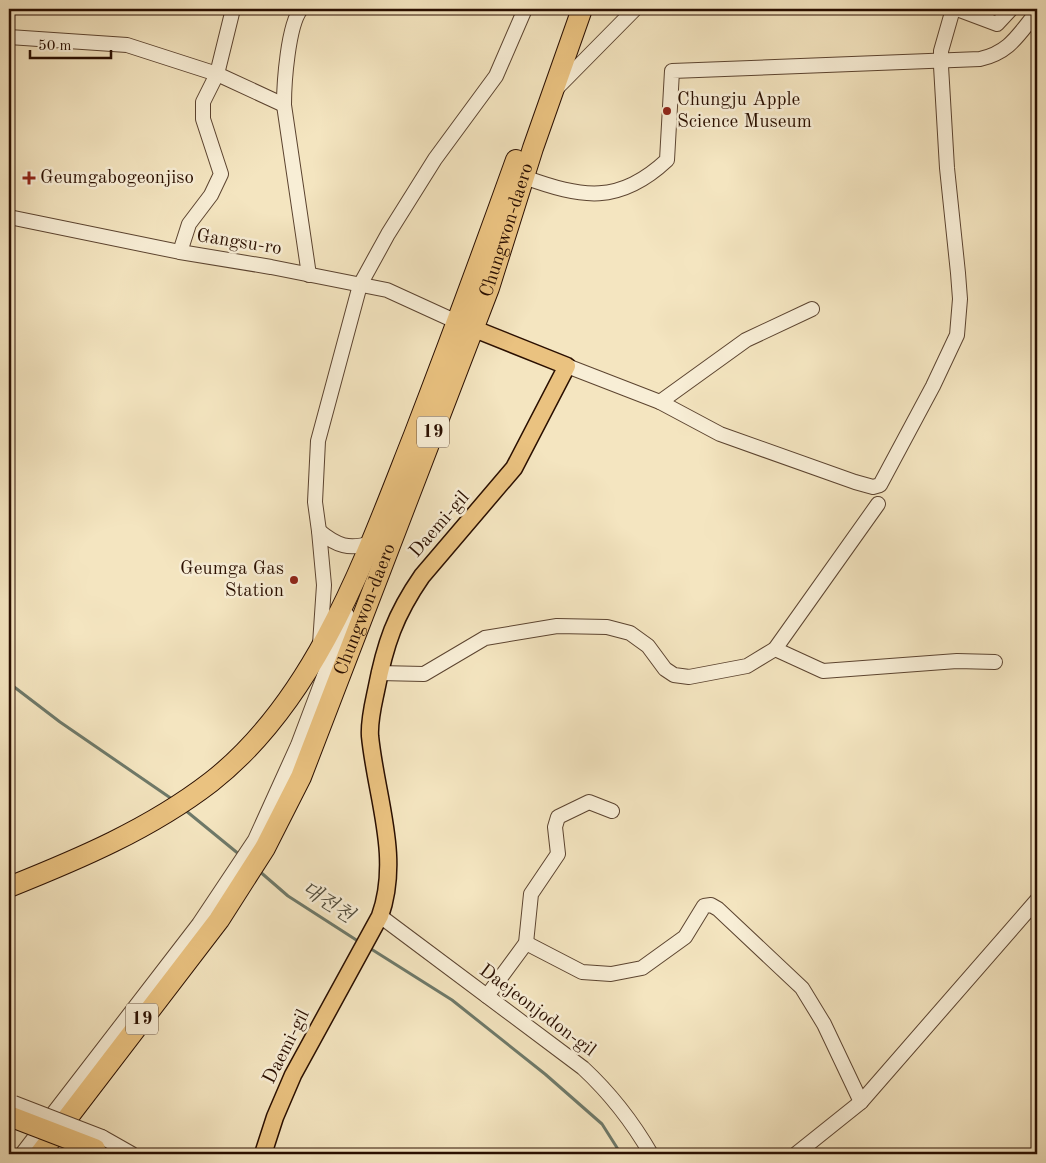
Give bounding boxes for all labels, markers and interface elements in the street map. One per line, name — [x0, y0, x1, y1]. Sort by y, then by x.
scale bar — [30, 28, 111, 60]
text: 50 m — [38, 39, 72, 54]
place label: Chungju Apple Science Museum — [677, 91, 812, 132]
marker: Chungju Apple Science Museum — [661, 105, 673, 117]
street label: Chungwon-daero — [477, 161, 537, 300]
place label: Geumgabogeonjiso — [40, 169, 194, 188]
marker: Geumgabogeonjiso — [22, 171, 36, 185]
street label: Gangsu-ro — [195, 227, 283, 259]
road number: 19 — [417, 417, 449, 448]
street label: Daemi-gil — [406, 488, 474, 562]
street label: Chungwon-daero — [331, 541, 399, 678]
place label: Geumga Gas Station — [180, 560, 284, 601]
marker: Geumga Gas Station — [288, 574, 300, 586]
water label: 대전천 — [297, 876, 360, 928]
street label: Daejeonjodon-gil — [475, 961, 599, 1061]
road number: 19 — [126, 1004, 158, 1034]
street label: Daemi-gil — [260, 1007, 314, 1087]

